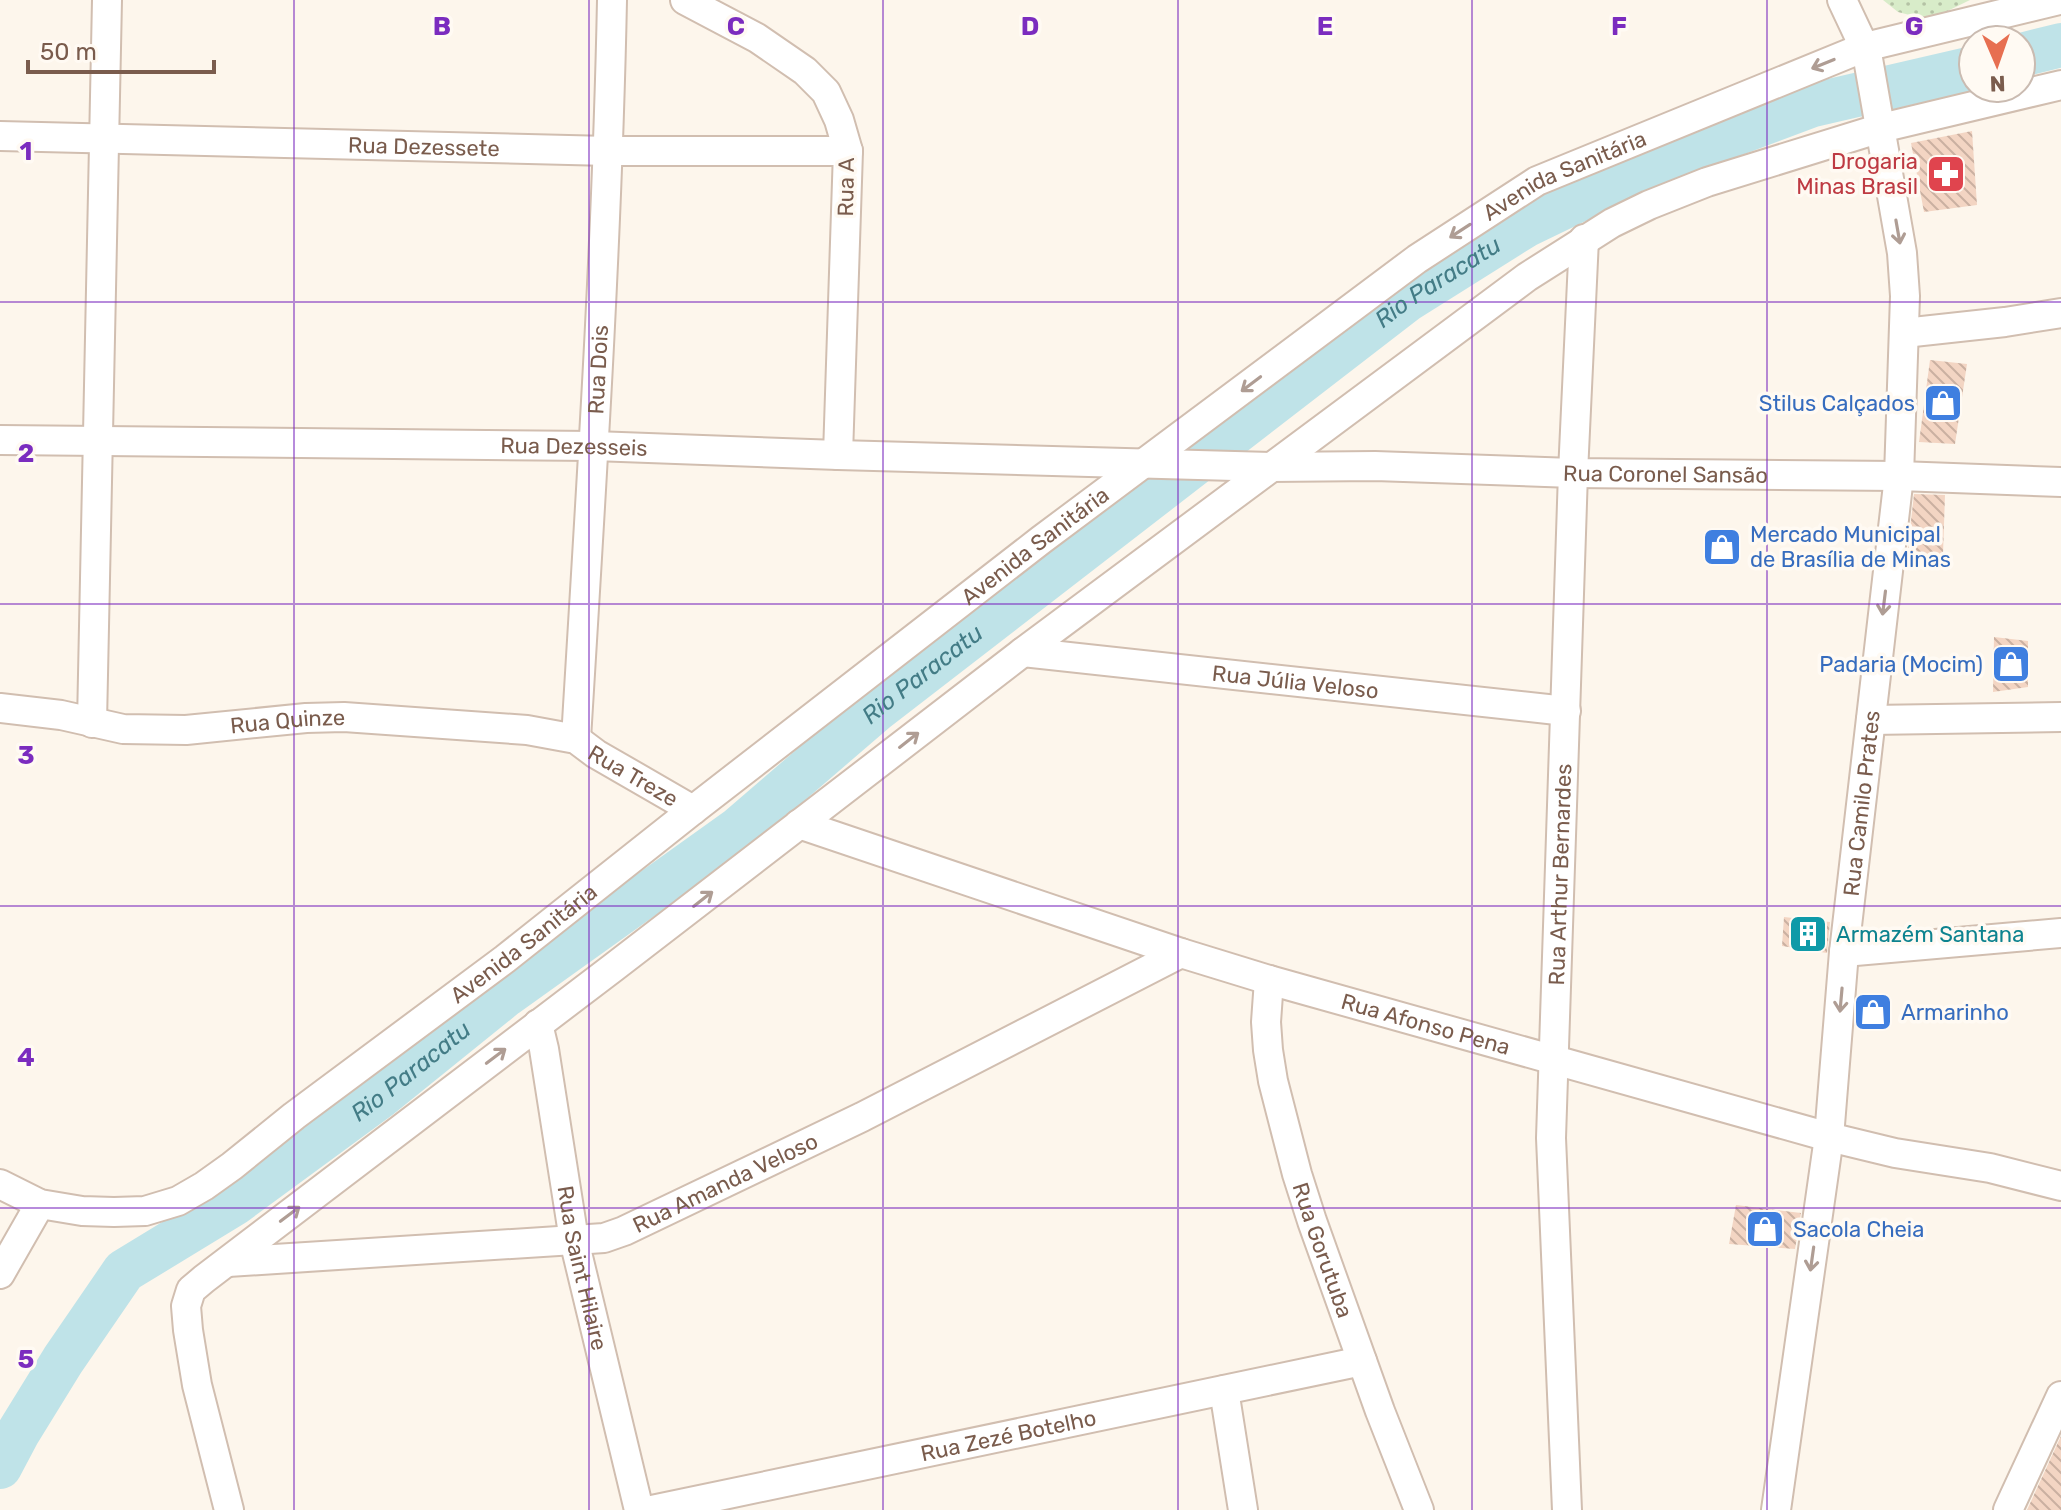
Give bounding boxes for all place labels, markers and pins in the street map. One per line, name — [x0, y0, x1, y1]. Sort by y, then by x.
place label: Drogaria Minas Brasil — [1796, 148, 1918, 200]
pharmacy icon: Drogaria Minas Brasil — [1925, 153, 1967, 195]
shop icon: Stilus Calçados — [1922, 382, 1964, 424]
place label: Stilus Calçados — [1759, 390, 1915, 417]
place label: Mercado Municipal de Brasília de Minas — [1750, 521, 1951, 573]
shop icon: Mercado Municipal de Brasília de Minas — [1701, 526, 1743, 568]
shop icon: Padaria (Mocim) — [1990, 643, 2032, 685]
place label: Padaria (Mocim) — [1819, 651, 1983, 678]
building icon: Armazém Santana — [1787, 913, 1829, 955]
place label: Armazém Santana — [1836, 921, 2024, 948]
shop icon: Armarinho — [1852, 991, 1894, 1033]
place label: Armarinho — [1901, 999, 2009, 1026]
shop icon: Sacola Cheia — [1744, 1208, 1786, 1250]
place label: Sacola Cheia — [1793, 1216, 1924, 1243]

